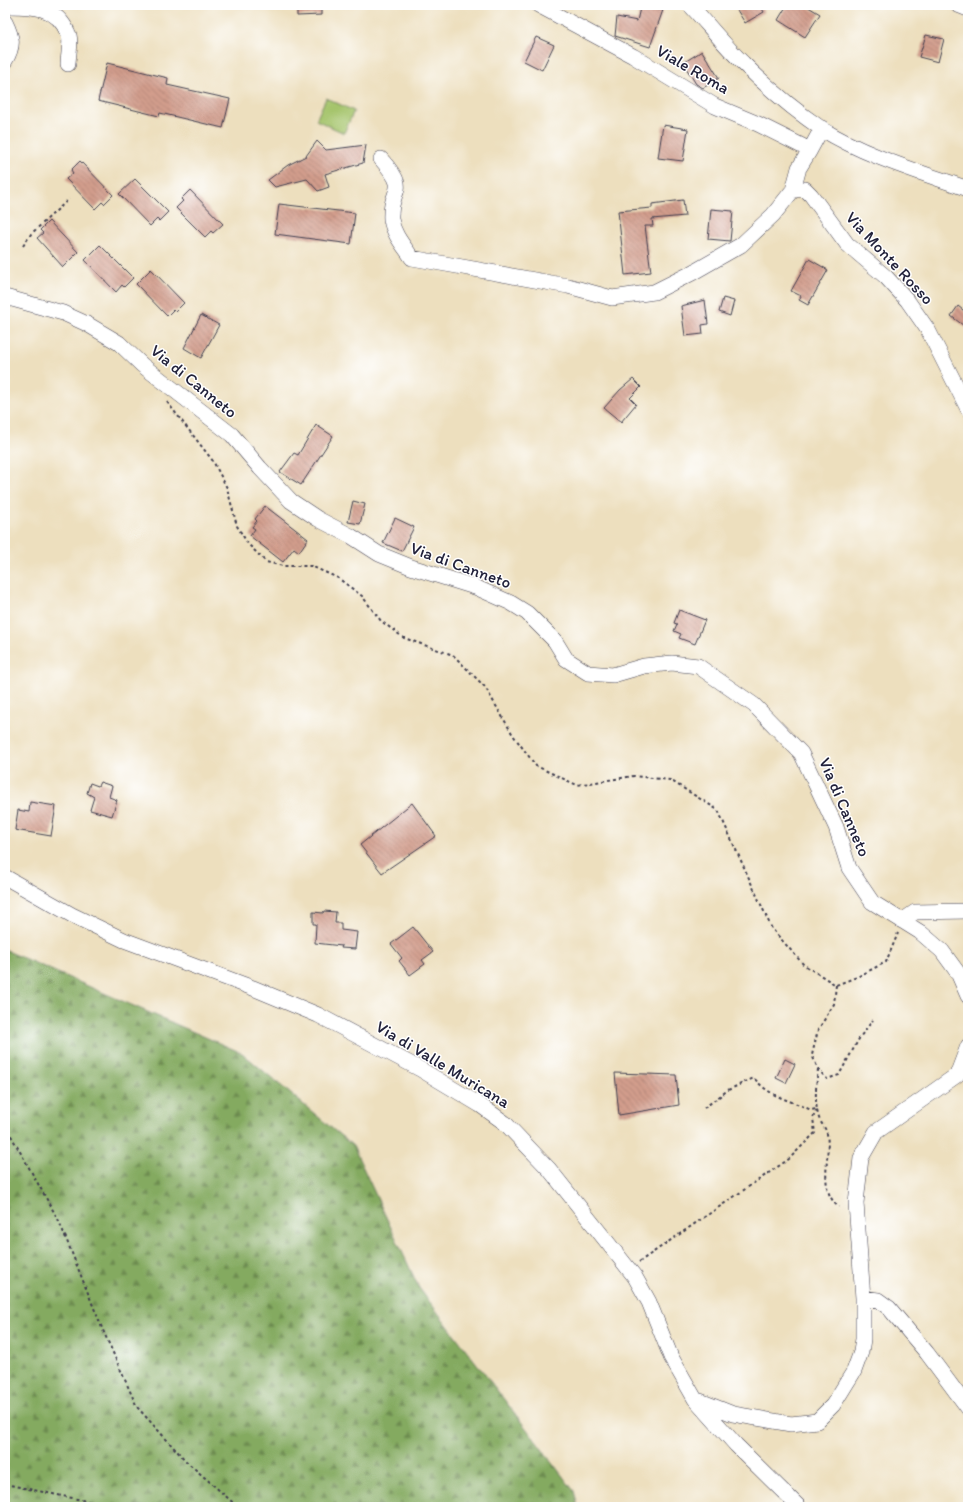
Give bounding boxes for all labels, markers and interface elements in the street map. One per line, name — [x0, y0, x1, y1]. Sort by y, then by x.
street label: Viale Roma — [653, 40, 733, 98]
street label: Via Monte Rosso — [842, 207, 938, 309]
street label: Via di Canneto — [147, 340, 241, 422]
street label: Via di Canneto — [408, 538, 514, 592]
street label: Via di Canneto — [815, 754, 875, 860]
street label: Via di Valle Muricana — [372, 1016, 514, 1112]

